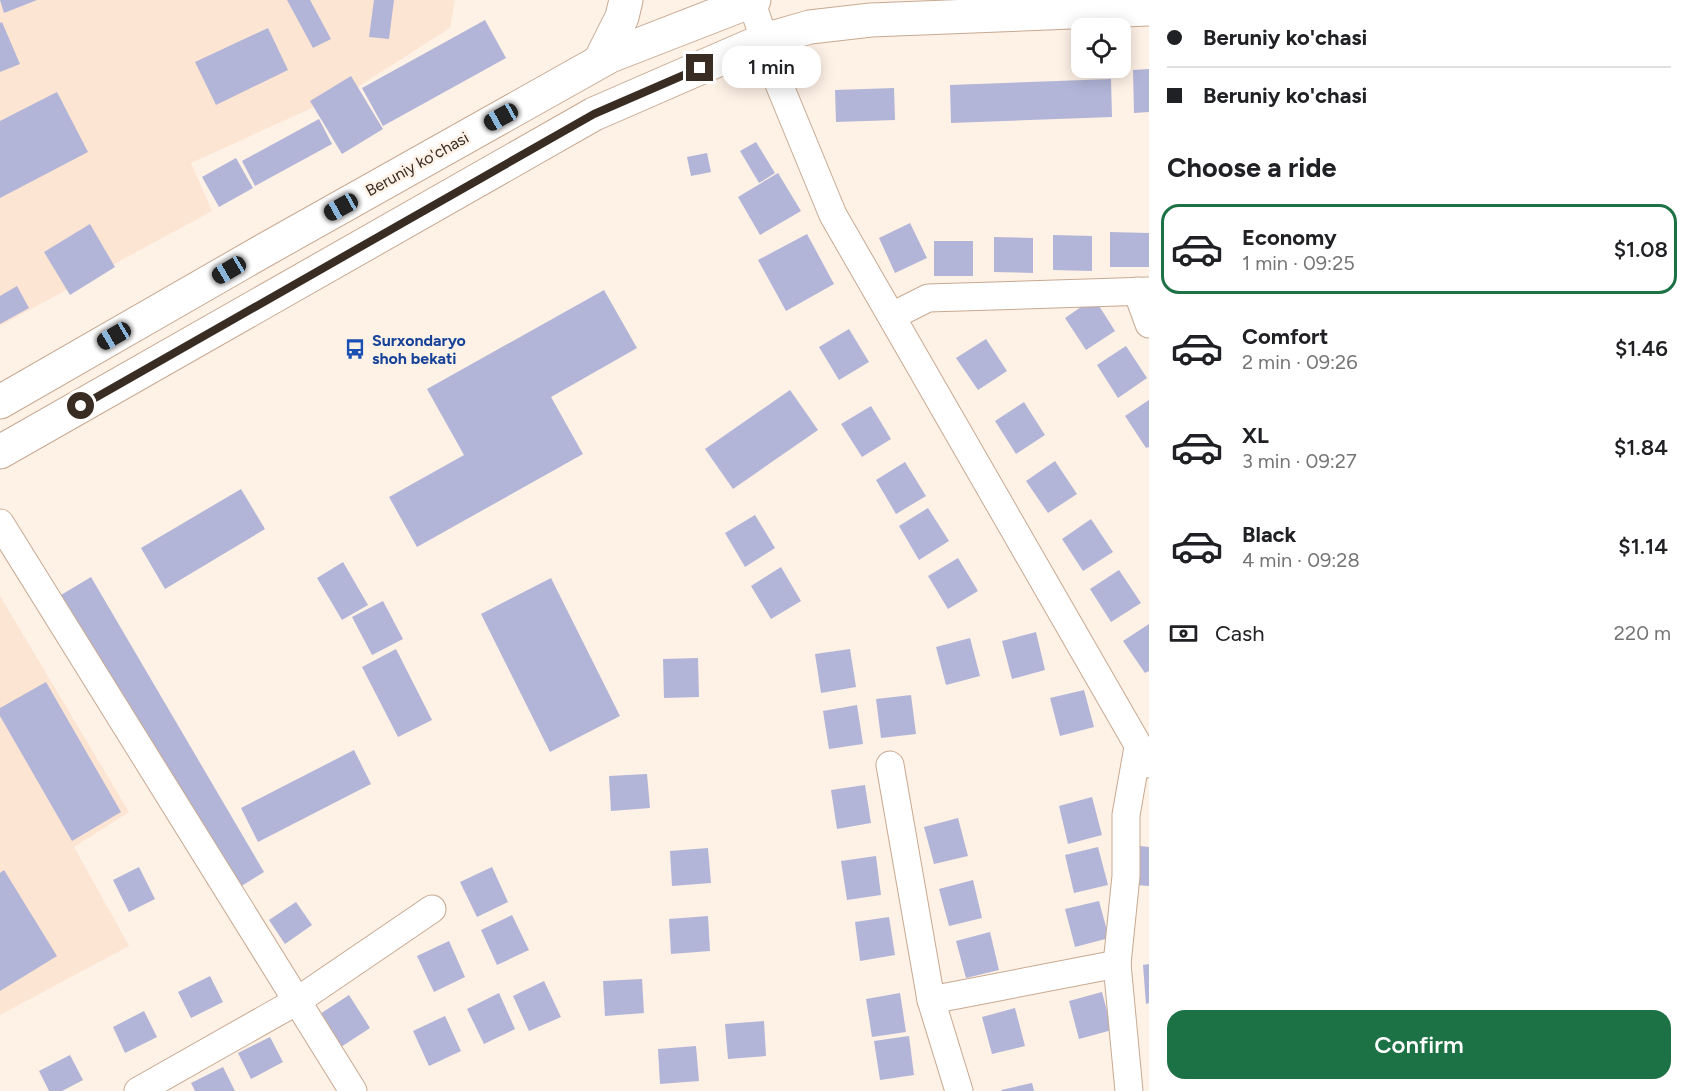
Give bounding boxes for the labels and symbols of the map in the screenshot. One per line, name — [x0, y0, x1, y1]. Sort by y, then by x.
callout: 1 min — [721, 47, 820, 89]
route end — [686, 54, 713, 81]
car — [481, 100, 521, 134]
street label: Beruniy ko'chasi — [362, 128, 472, 200]
car — [321, 190, 361, 224]
car — [209, 253, 249, 287]
car — [94, 319, 134, 353]
place label: Surxondaryo shoh bekati — [372, 331, 466, 368]
bus stop icon: Surxondaryo shoh bekati — [343, 337, 367, 361]
route start — [67, 392, 94, 419]

